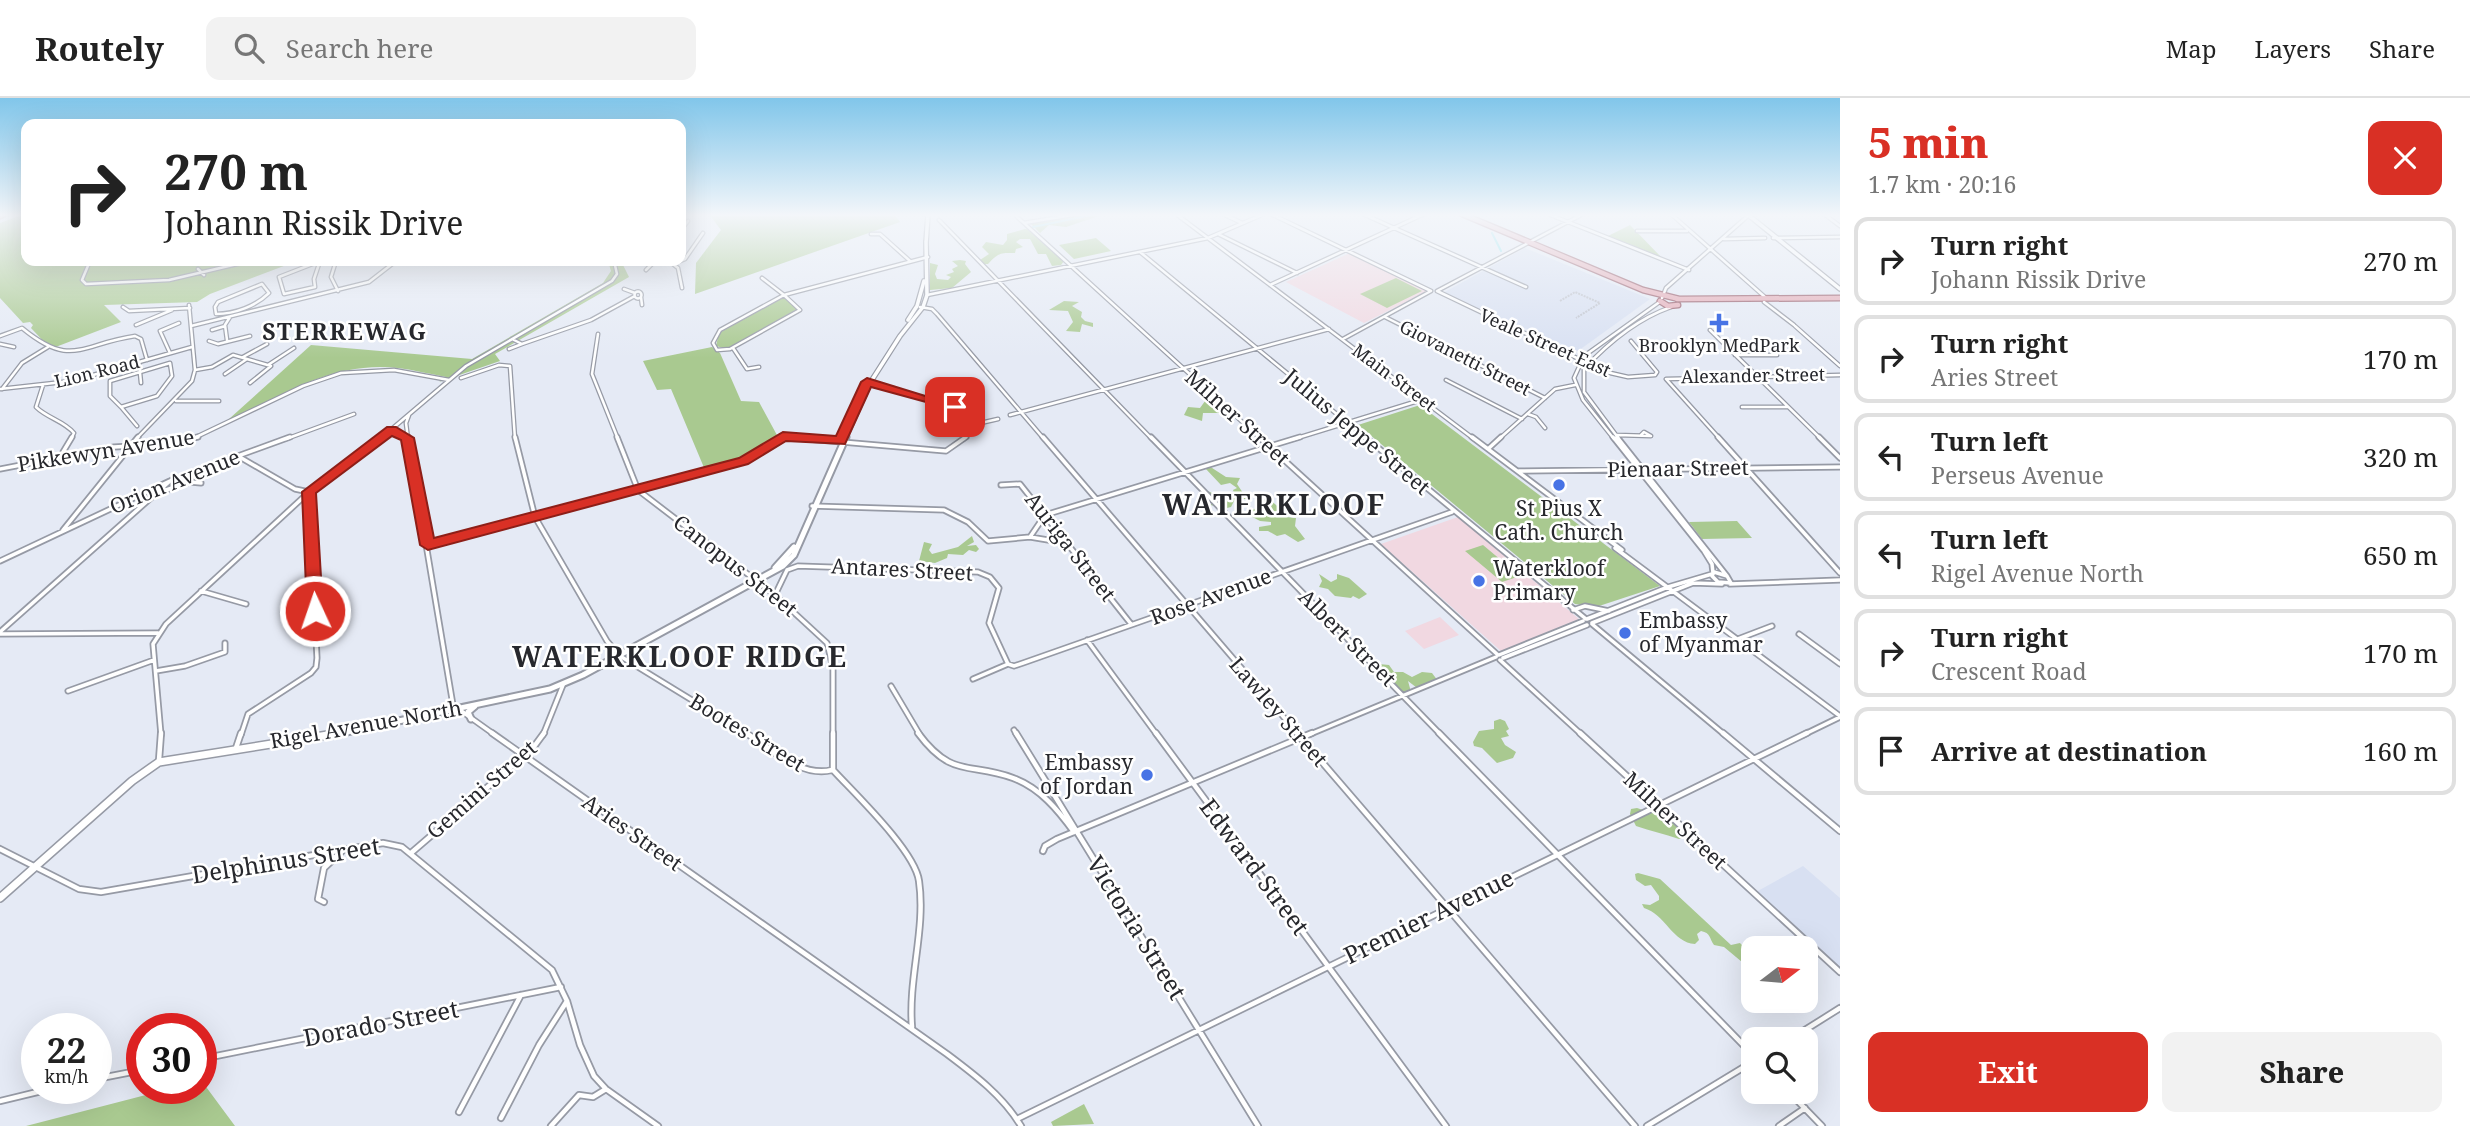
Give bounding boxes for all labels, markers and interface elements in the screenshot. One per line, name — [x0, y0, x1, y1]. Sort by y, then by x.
search box — [206, 17, 696, 80]
text: Routely — [35, 26, 164, 71]
icon: search — [230, 29, 268, 67]
text: Search here — [286, 30, 433, 66]
text: Map — [2166, 32, 2217, 65]
text: Layers — [2255, 32, 2331, 65]
text: Share — [2369, 32, 2435, 65]
text: 5 min — [1868, 113, 1989, 170]
button: close — [2368, 121, 2442, 195]
text: 270 m — [164, 138, 308, 204]
icon: right — [49, 147, 140, 238]
text: 1.7 km · 20:16 — [1868, 168, 2016, 200]
text: Johann Rissik Drive — [164, 201, 463, 244]
text: Turn right — [1931, 227, 2068, 263]
icon: right — [1872, 242, 1910, 280]
text: 270 m — [2363, 243, 2438, 279]
text: Johann Rissik Drive — [1931, 263, 2146, 295]
street label: Veale Street East — [1476, 302, 1615, 382]
marker: Brooklyn MedPark — [1709, 313, 1729, 333]
street label: Giovanetti Street — [1396, 314, 1535, 401]
district label: STERREWAG — [262, 315, 428, 347]
text: Turn right — [1931, 325, 2068, 361]
place label: Brooklyn MedPark — [1638, 333, 1800, 357]
street label: Main Street — [1348, 338, 1441, 417]
icon: right — [1872, 340, 1910, 378]
text: 170 m — [2363, 341, 2438, 377]
street label: Lion Road — [52, 349, 142, 393]
street label: Julius Jeppe Street — [1278, 361, 1436, 500]
text: Aries Street — [1931, 361, 2058, 393]
street label: Alexander Street — [1681, 362, 1825, 388]
street label: Milner Street — [1179, 363, 1296, 472]
pin — [925, 377, 985, 437]
icon: arrive — [936, 388, 974, 426]
street label: Pikkewyn Avenue — [15, 422, 196, 478]
text: Turn left — [1931, 423, 2048, 459]
icon: left — [1872, 438, 1910, 476]
text: 320 m — [2363, 439, 2438, 475]
street label: Orion Avenue — [105, 442, 244, 520]
street label: Pienaar Street — [1607, 453, 1749, 483]
text: Perseus Avenue — [1931, 459, 2104, 491]
marker: St Pius X Cath. Church — [1551, 477, 1567, 493]
district label: WATERKLOOF — [1162, 485, 1386, 523]
street label: Auriga Street — [1019, 486, 1122, 607]
place label: St Pius X Cath. Church — [1494, 494, 1624, 546]
street label: Canopus Street — [668, 508, 803, 622]
text: Turn left — [1931, 521, 2048, 557]
icon: left — [1872, 536, 1910, 574]
text: 650 m — [2363, 537, 2438, 573]
street label: Antares Street — [830, 551, 974, 587]
place label: Waterkloof Primary — [1493, 554, 1607, 606]
text: Rigel Avenue North — [1931, 557, 2144, 589]
street label: Rose Avenue — [1146, 561, 1275, 631]
marker: Waterkloof Primary — [1471, 573, 1487, 589]
position arrow — [278, 574, 352, 648]
street label: Albert Street — [1293, 583, 1402, 692]
place label: Embassy of Myanmar — [1639, 606, 1763, 658]
text: Turn right — [1931, 619, 2068, 655]
marker: Embassy of Myanmar — [1617, 625, 1633, 641]
icon: right — [1872, 634, 1910, 672]
text: 170 m — [2363, 635, 2438, 671]
district label: WATERKLOOF RIDGE — [512, 637, 848, 675]
street label: Lawley Street — [1223, 651, 1334, 772]
text: Crescent Road — [1931, 655, 2087, 687]
street label: Bootes Street — [685, 687, 810, 778]
street label: Rigel Avenue North — [268, 693, 464, 755]
icon: arrive — [1872, 732, 1910, 770]
text: Arrive at destination — [1931, 733, 2207, 769]
text: 160 m — [2363, 733, 2438, 769]
street label: Gemini Street — [420, 734, 542, 845]
place label: Embassy of Jordan — [1040, 748, 1133, 800]
street label: Milner Street — [1618, 765, 1733, 875]
marker: Embassy of Jordan — [1139, 767, 1155, 783]
street label: Aries Street — [577, 787, 688, 877]
street label: Edward Street — [1193, 791, 1317, 941]
street label: Delphinus Street — [189, 828, 382, 891]
street label: Victoria Street — [1080, 849, 1195, 1005]
street label: Premier Avenue — [1338, 860, 1519, 971]
north arrow — [1741, 936, 1818, 1013]
map controls — [1741, 936, 1818, 1104]
street label: Dorado Street — [300, 991, 461, 1054]
speed limit sign: 30 — [126, 1013, 217, 1104]
text: 22 — [47, 1026, 86, 1073]
button: search — [1741, 1027, 1818, 1104]
button: Exit — [1868, 1032, 2148, 1112]
button: Share — [2162, 1032, 2442, 1112]
text: km/h — [44, 1064, 89, 1088]

